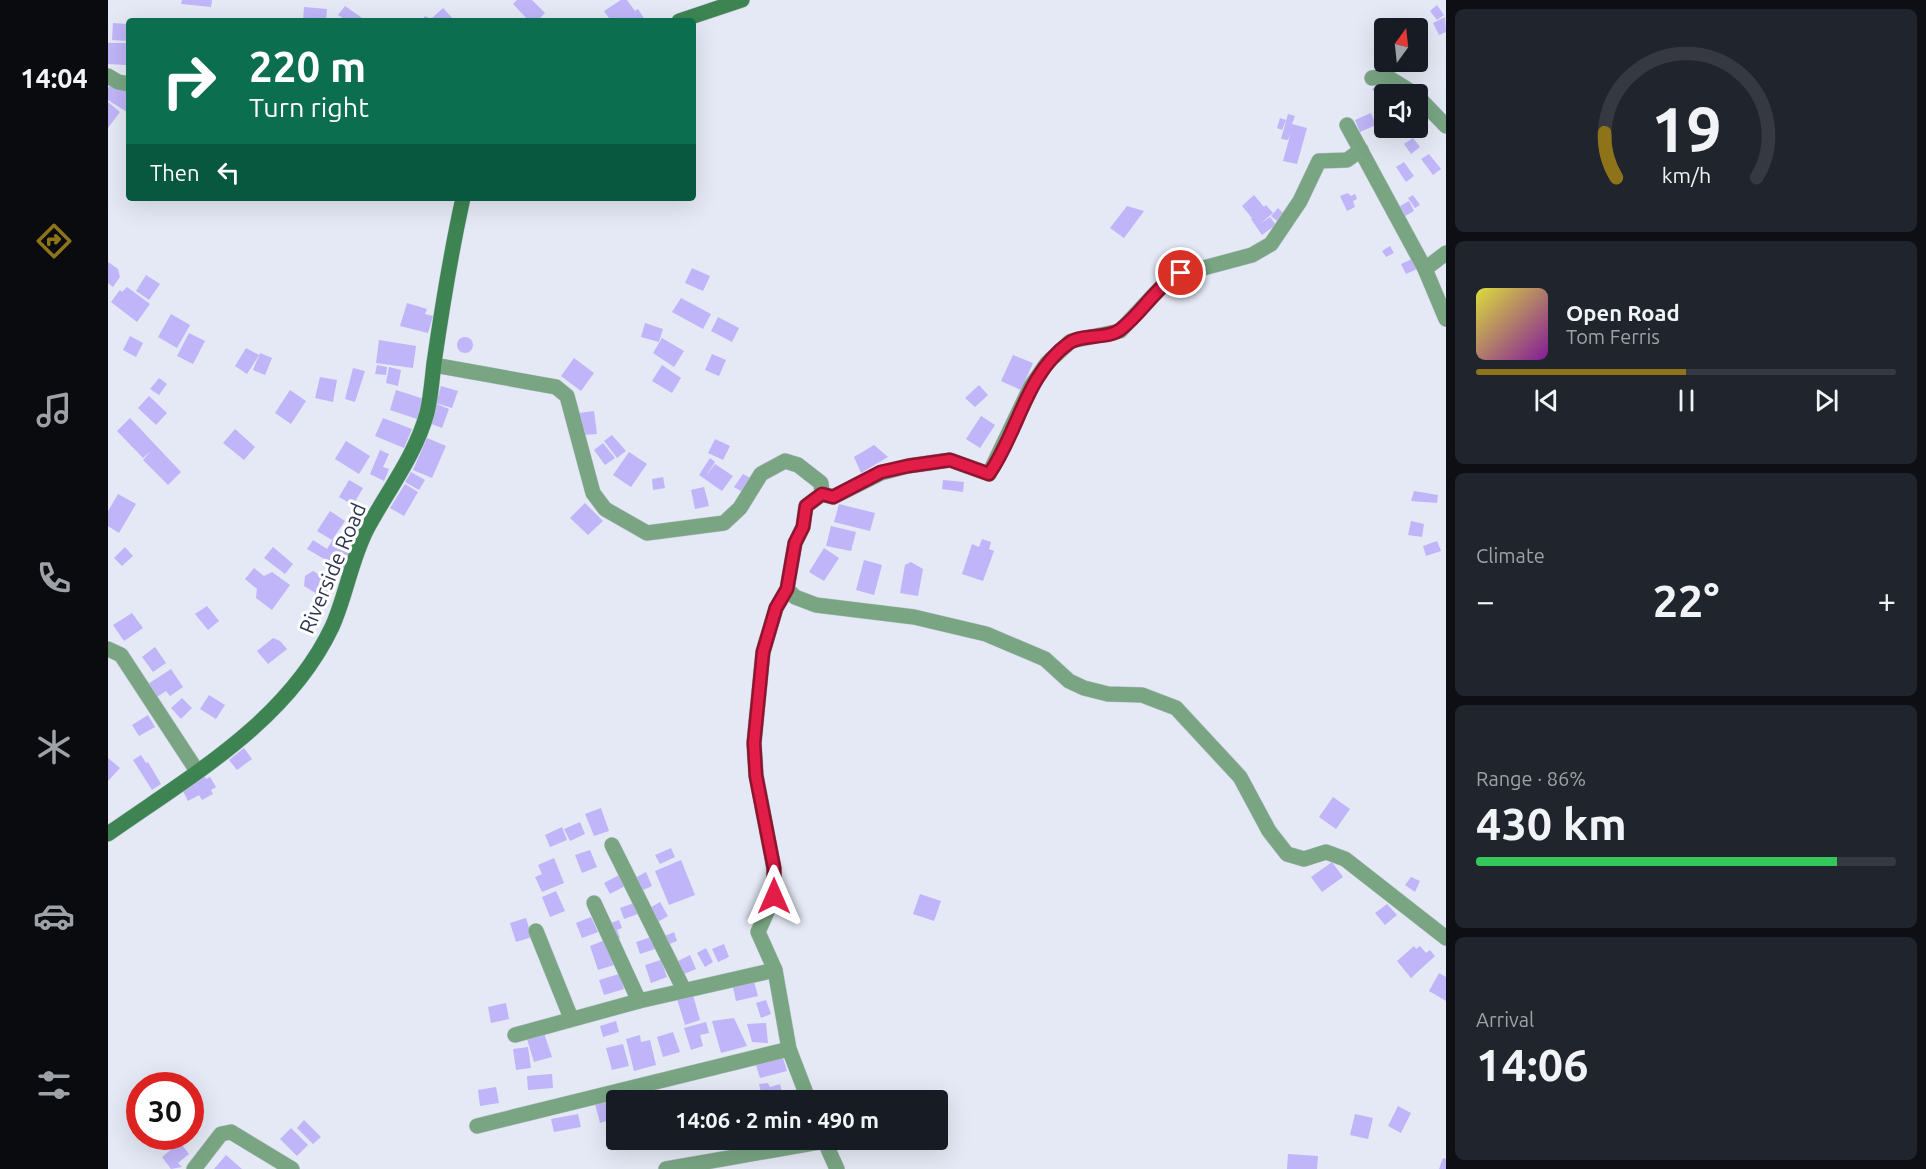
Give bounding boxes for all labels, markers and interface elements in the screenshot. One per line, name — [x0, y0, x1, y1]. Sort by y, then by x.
north arrow — [1374, 18, 1428, 72]
map controls — [1374, 18, 1428, 138]
icon: right — [150, 42, 228, 120]
text: 220 m — [249, 43, 366, 90]
text: 14:04 — [20, 63, 88, 93]
button: sound — [1374, 84, 1428, 138]
text: Turn right — [249, 92, 369, 122]
text: 19 — [1651, 94, 1721, 164]
icon: left — [212, 156, 245, 189]
text: Then — [150, 160, 200, 185]
text: km/h — [1661, 163, 1711, 187]
icon: directions — [33, 220, 75, 262]
pin — [1155, 247, 1206, 298]
icon: arrive — [1164, 256, 1197, 289]
text: Open Road — [1566, 300, 1680, 325]
text: Tom Ferris — [1566, 325, 1660, 348]
icon: previous — [1530, 384, 1563, 417]
icon: pause — [1670, 384, 1703, 417]
icon: next — [1810, 384, 1843, 417]
icon: music — [33, 389, 75, 431]
street label: Riverside Road — [294, 499, 370, 637]
text: Climate — [1476, 544, 1545, 567]
icon: phone — [33, 557, 75, 599]
text: 22° — [1653, 575, 1719, 626]
text: − — [1476, 582, 1495, 619]
text: + — [1877, 582, 1896, 619]
icon: climate — [33, 726, 75, 768]
text: Range · 86% — [1476, 767, 1586, 790]
text: 430 km — [1476, 798, 1627, 849]
position arrow — [742, 864, 806, 928]
icon: car — [33, 895, 75, 937]
text: Arrival — [1476, 1008, 1534, 1031]
text: 14:06 — [1476, 1039, 1589, 1090]
icon: filters — [33, 1064, 75, 1106]
speed limit sign: 30 — [126, 1072, 204, 1150]
text: 14:06 · 2 min · 490 m — [675, 1107, 879, 1132]

